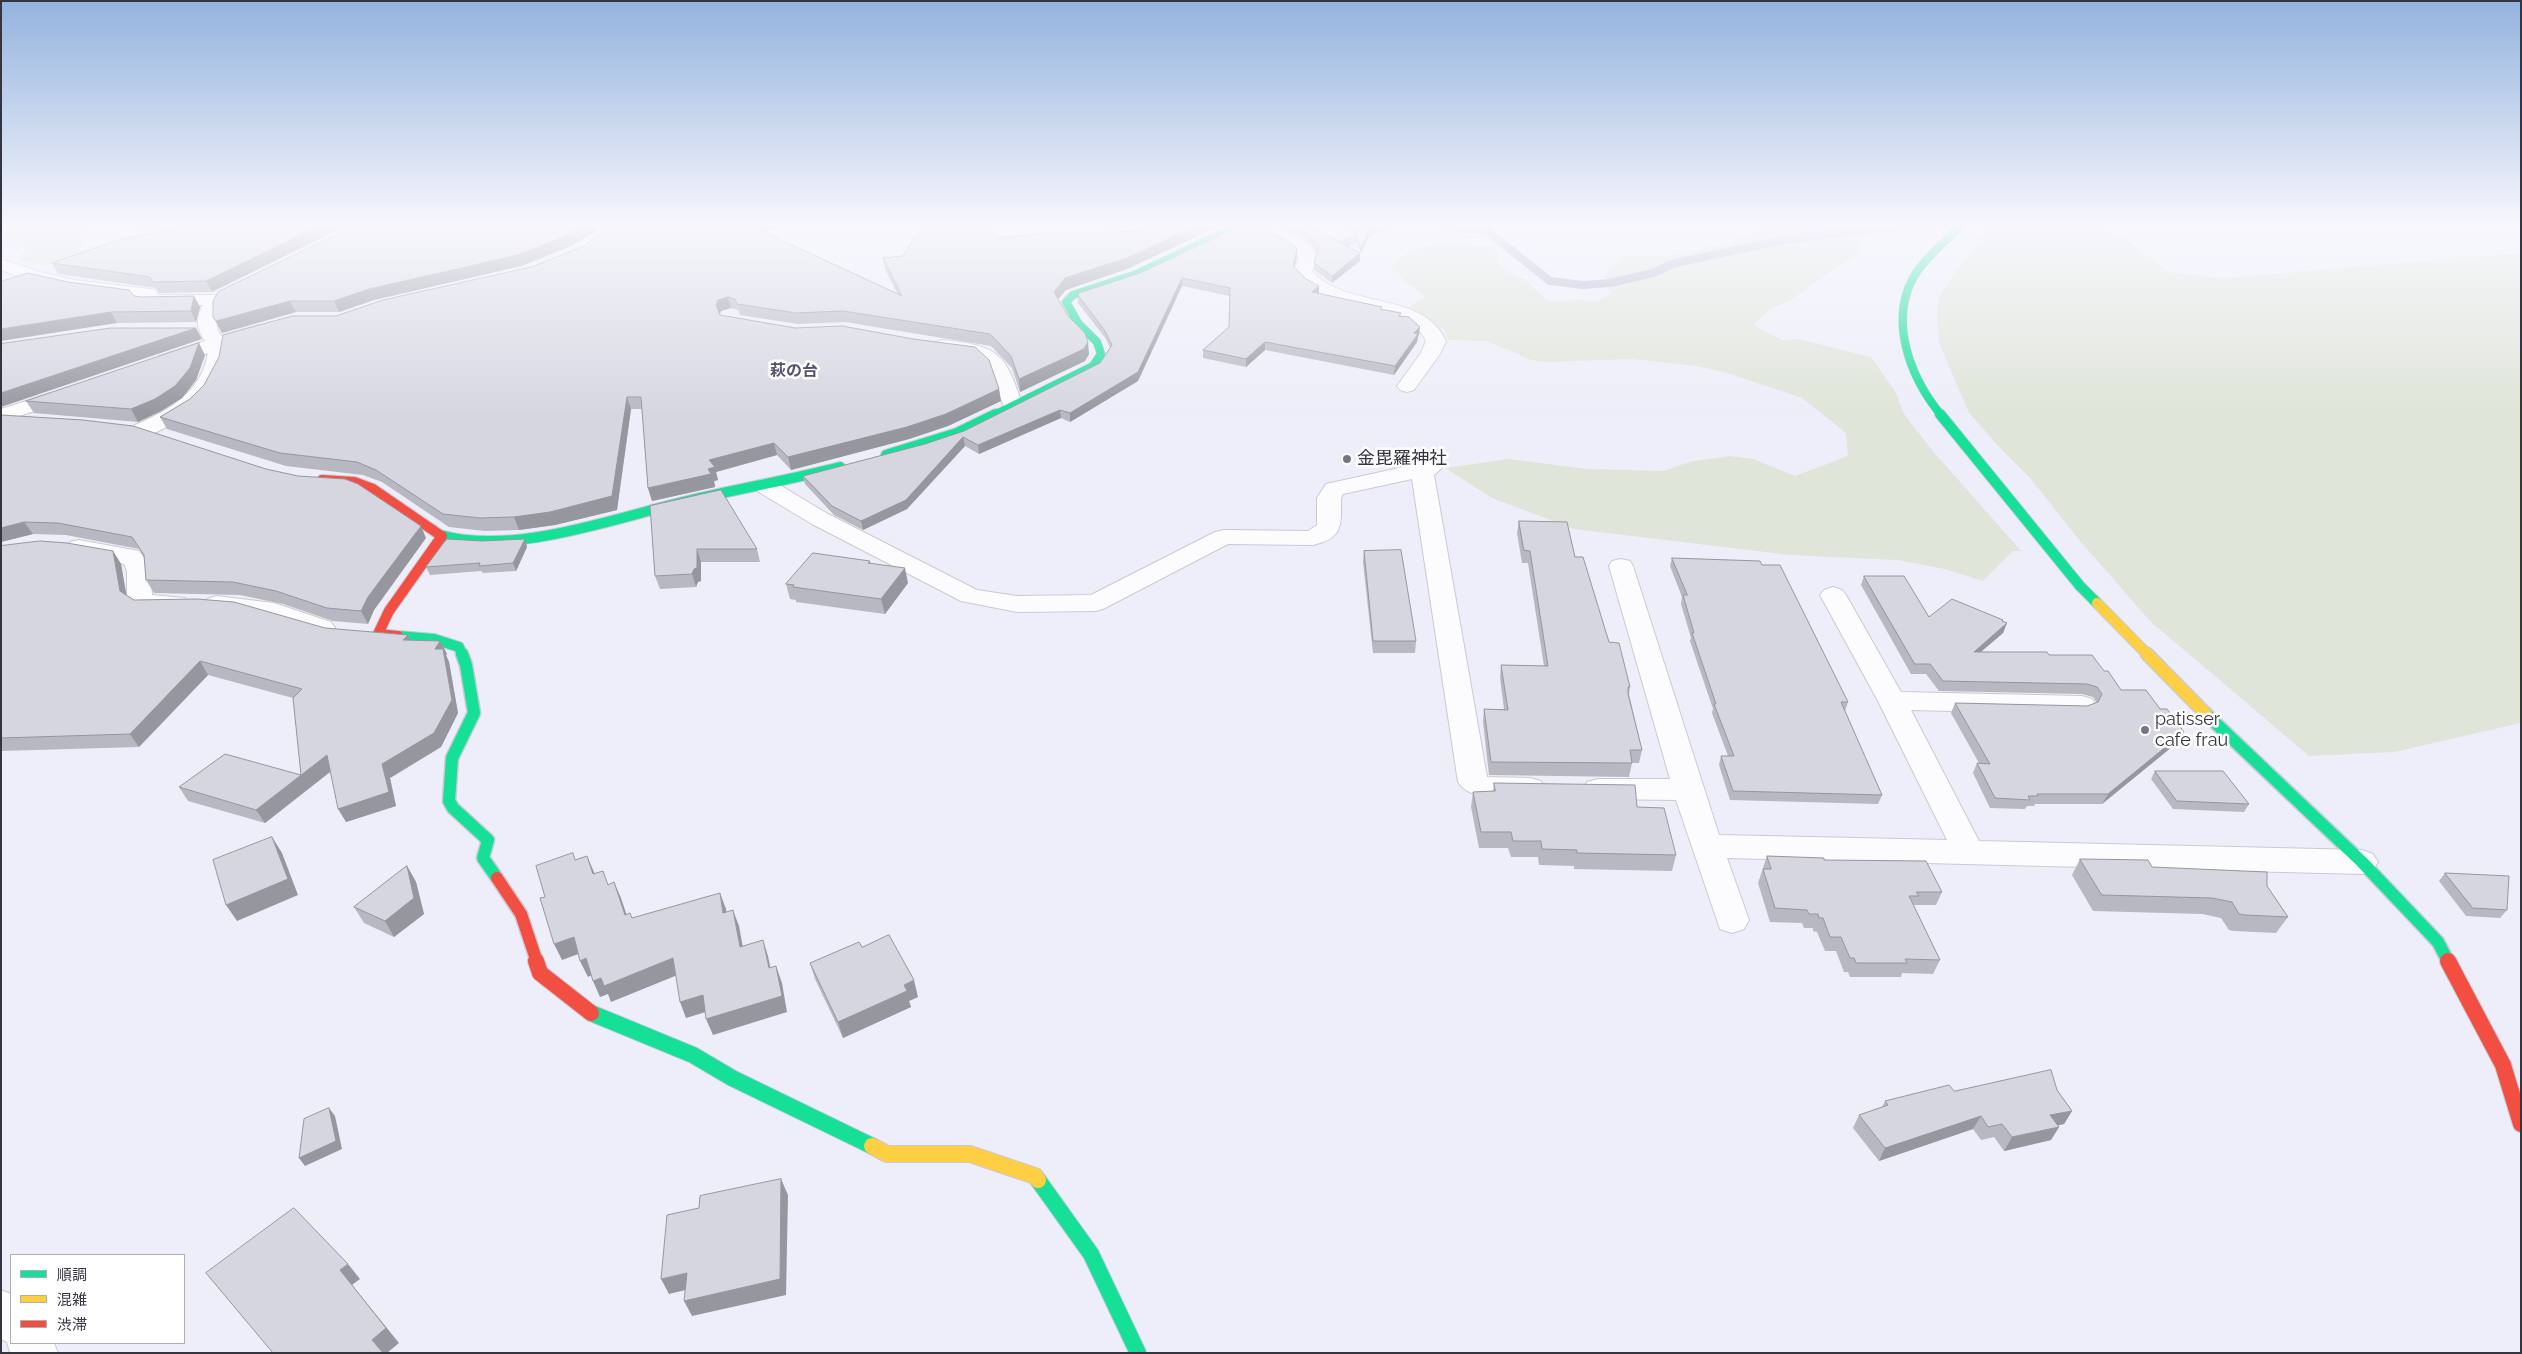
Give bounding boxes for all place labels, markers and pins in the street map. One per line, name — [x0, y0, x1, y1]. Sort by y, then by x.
place label: 金毘羅神社 — [1357, 448, 1447, 470]
marker: 金毘羅神社 — [1341, 453, 1353, 465]
place label: patisser cafe frau — [2155, 709, 2228, 752]
marker: patisser cafe frau — [2139, 724, 2151, 736]

